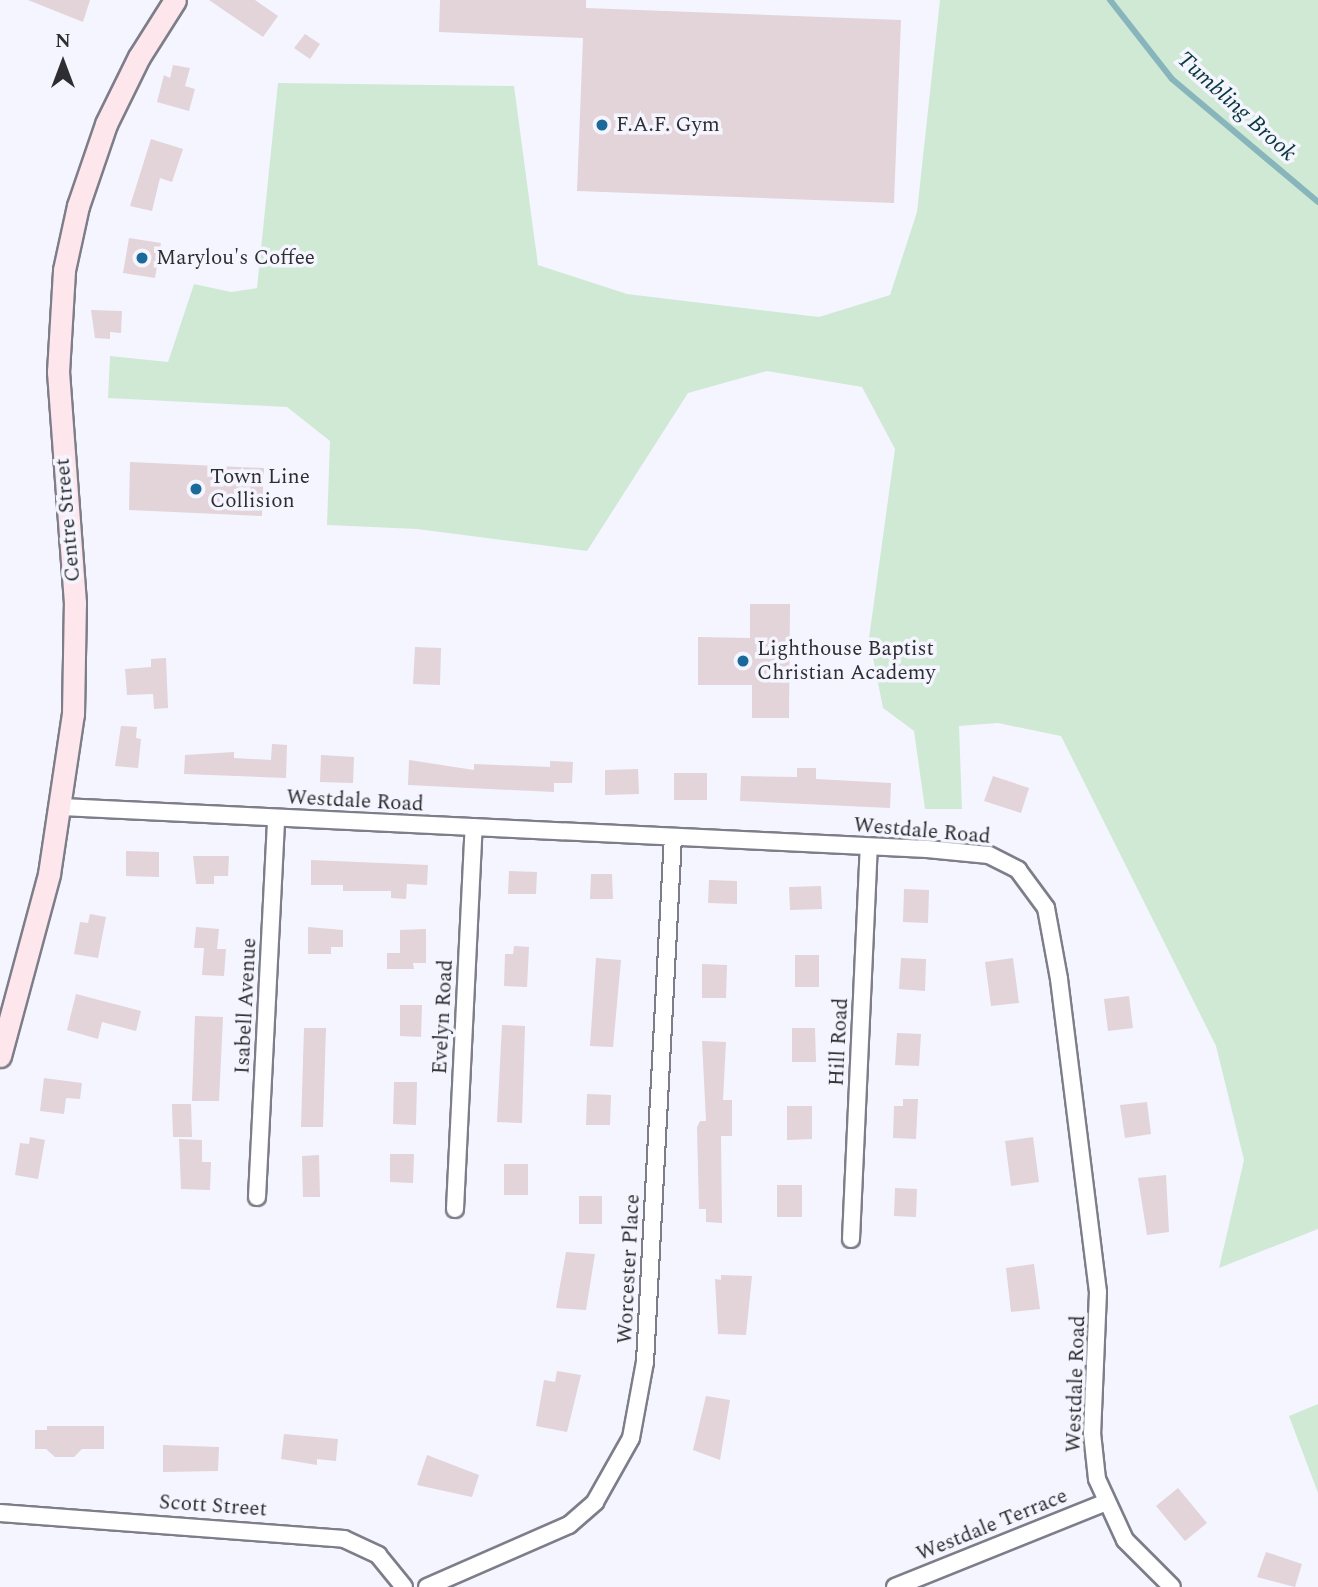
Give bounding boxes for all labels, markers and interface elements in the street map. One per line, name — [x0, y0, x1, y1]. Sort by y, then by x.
text: N — [55, 27, 71, 56]
north arrow — [28, 28, 98, 98]
water label: Tumbling Brook — [1171, 46, 1301, 168]
place label: F.A.F. Gym — [616, 112, 720, 138]
marker: F.A.F. Gym — [594, 117, 610, 133]
place label: Marylou's Coffee — [156, 245, 315, 271]
marker: Marylou's Coffee — [134, 250, 150, 266]
street label: Centre Street — [50, 457, 86, 583]
place label: Town Line Collision — [210, 464, 310, 514]
marker: Town Line Collision — [188, 481, 204, 497]
place label: Lighthouse Baptist Christian Academy — [757, 636, 935, 686]
marker: Lighthouse Baptist Christian Academy — [735, 653, 751, 669]
street label: Westdale Road — [286, 785, 424, 817]
street label: Westdale Road — [852, 812, 992, 850]
street label: Isabell Avenue — [230, 937, 262, 1075]
street label: Evelyn Road — [427, 959, 459, 1075]
street label: Hill Road — [824, 997, 854, 1087]
street label: Worcester Place — [612, 1193, 646, 1345]
street label: Westdale Road — [1061, 1315, 1091, 1453]
street label: Westdale Terrace — [913, 1483, 1071, 1567]
street label: Scott Street — [158, 1490, 268, 1522]

